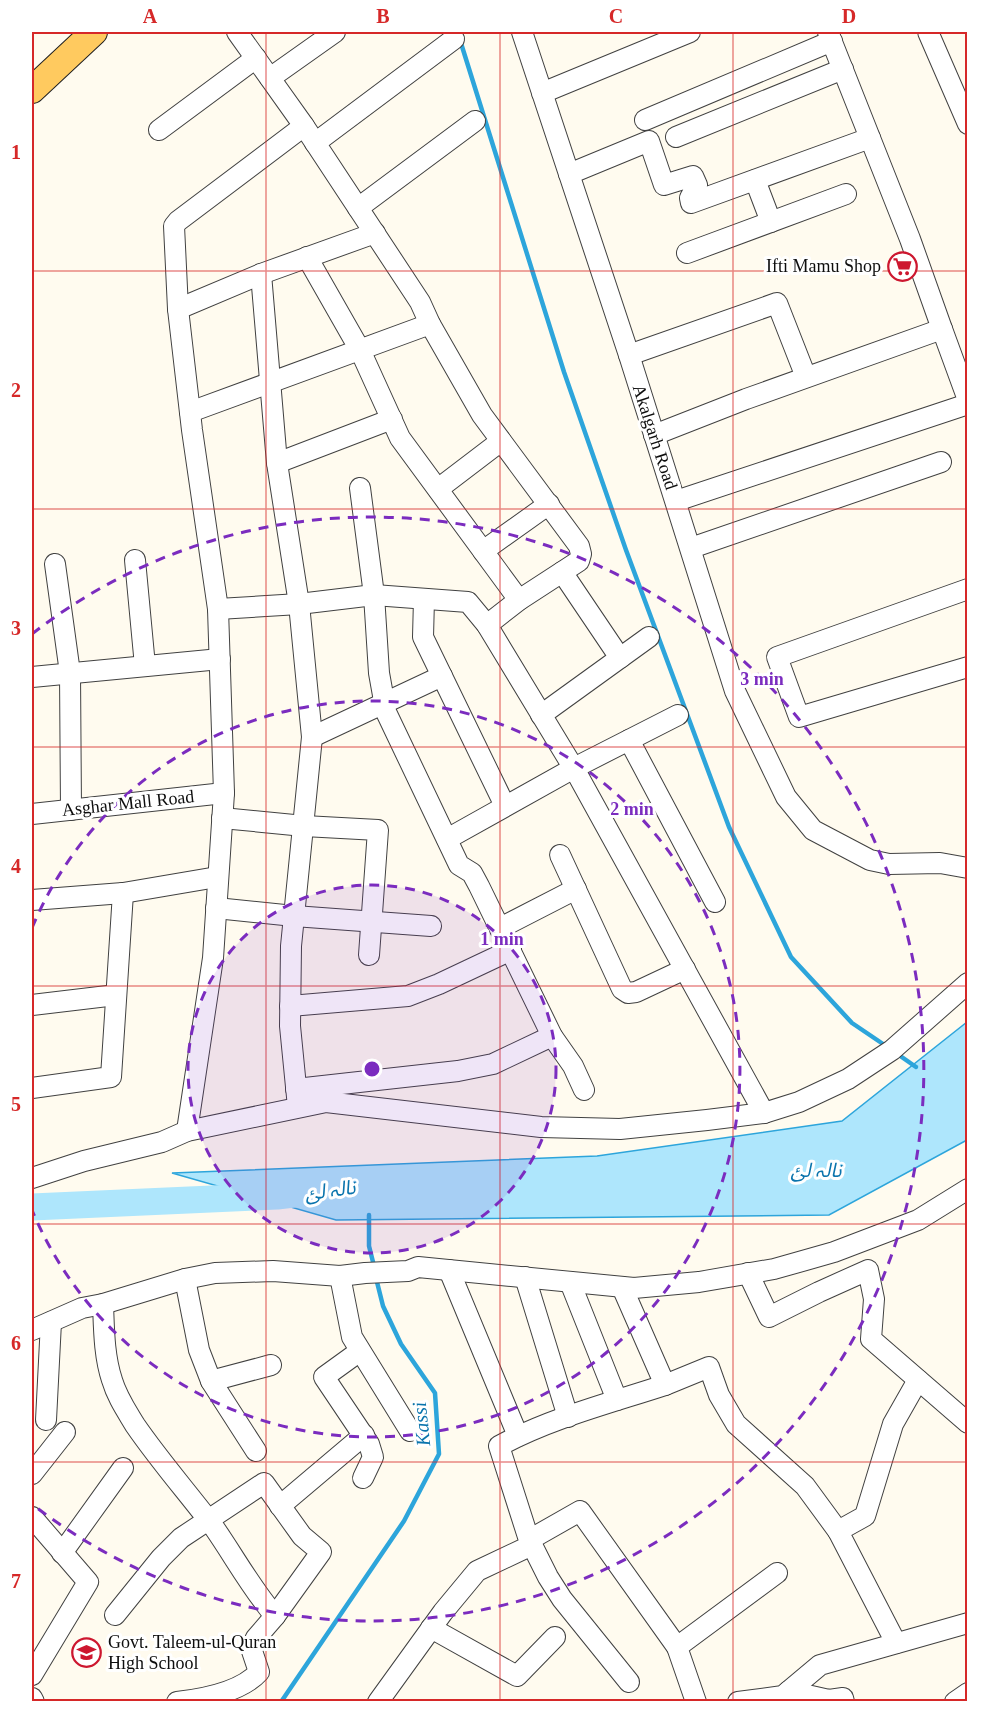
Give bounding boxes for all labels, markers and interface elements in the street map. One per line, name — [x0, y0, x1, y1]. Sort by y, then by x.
text: A — [143, 5, 158, 27]
text: B — [376, 5, 390, 27]
text: C — [609, 5, 623, 27]
text: D — [842, 5, 856, 27]
text: 1 — [11, 141, 21, 163]
supermarket icon: Ifti Mamu Shop — [886, 250, 918, 282]
place label: Ifti Mamu Shop — [766, 256, 881, 276]
text: 2 — [11, 379, 21, 401]
street label: Akalgarh Road — [629, 382, 681, 492]
text: 3 — [11, 617, 21, 639]
text: 3 min — [740, 669, 784, 689]
street label: Asghar Mall Road — [61, 786, 195, 820]
text: 2 min — [610, 799, 654, 819]
text: 4 — [11, 855, 21, 877]
text: 1 min — [480, 929, 524, 949]
centre of rings — [362, 1059, 382, 1079]
text: 5 — [11, 1093, 21, 1115]
water label: نالہ لئ — [791, 1159, 843, 1182]
water label: نالہ لئ — [303, 1175, 359, 1205]
text: 6 — [11, 1332, 21, 1354]
water label: Kassi — [408, 1401, 434, 1448]
text: 7 — [11, 1570, 21, 1592]
place label: Govt. Taleem-ul-Quran High School — [108, 1632, 276, 1673]
school or university icon: Govt. Taleem-ul-Quran High School — [71, 1636, 103, 1668]

